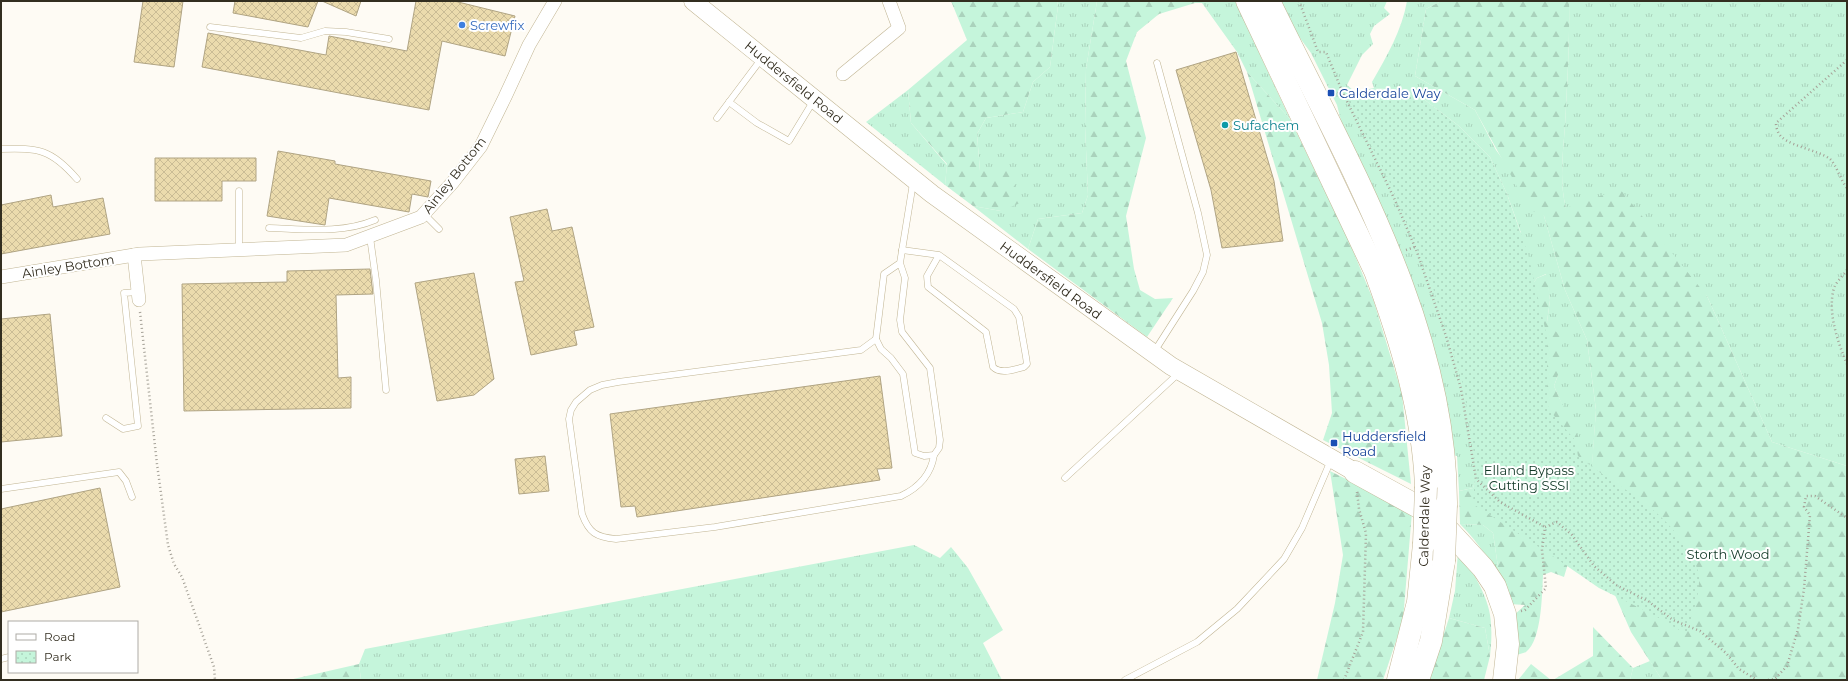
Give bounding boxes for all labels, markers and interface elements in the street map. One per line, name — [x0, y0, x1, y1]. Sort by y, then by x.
place label: Screwfix — [470, 17, 525, 33]
marker: Screwfix — [457, 20, 467, 30]
street label: Huddersfield Road — [742, 37, 846, 127]
place label: Calderdale Way — [1339, 85, 1441, 101]
marker: Calderdale Way — [1326, 88, 1336, 98]
place label: Sufachem — [1233, 117, 1299, 133]
marker: Sufachem — [1220, 120, 1230, 130]
street label: Ainley Bottom — [419, 133, 489, 217]
street label: Huddersfield Road — [997, 238, 1105, 322]
street label: Ainley Bottom — [21, 251, 115, 281]
place label: Huddersfield Road — [1342, 428, 1426, 459]
marker: Huddersfield Road — [1329, 438, 1339, 448]
park label: Elland Bypass Cutting SSSI — [1484, 462, 1574, 493]
street label: Calderdale Way — [1415, 464, 1433, 567]
park label: Storth Wood — [1687, 546, 1769, 562]
legend — [8, 621, 138, 673]
text: Road — [44, 629, 75, 644]
text: Park — [44, 649, 72, 664]

